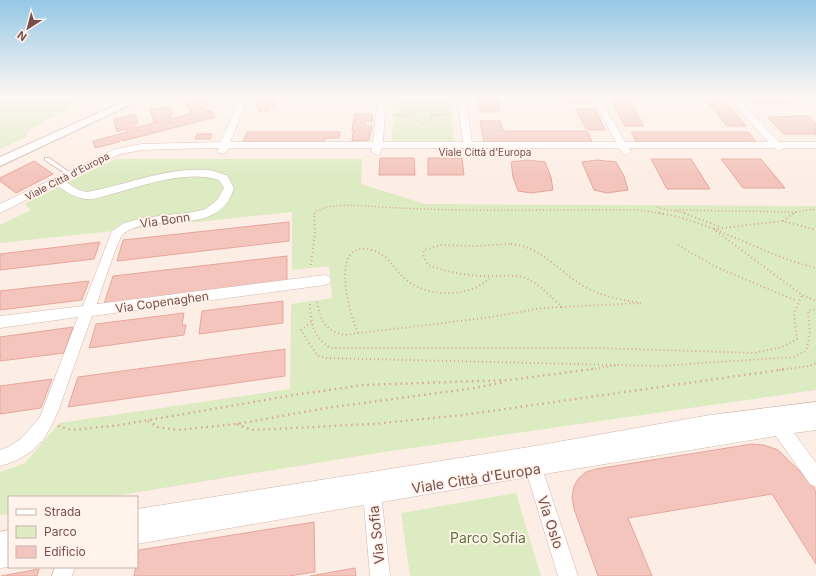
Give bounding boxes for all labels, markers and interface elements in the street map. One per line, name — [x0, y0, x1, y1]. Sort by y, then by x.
north arrow — [8, 8, 48, 48]
text: N — [15, 28, 30, 44]
street label: Viale Città d'Europa — [439, 146, 531, 158]
street label: Viale Città d'Europa — [23, 150, 111, 202]
street label: Via Bonn — [139, 209, 191, 231]
street label: Via Copenaghen — [114, 288, 210, 316]
street label: Viale Città d'Europa — [410, 459, 542, 497]
street label: Via Oslo — [534, 493, 568, 551]
legend — [8, 496, 138, 568]
text: Strada — [44, 504, 81, 519]
street label: Via Sofia — [364, 505, 388, 565]
text: Parco — [44, 524, 77, 539]
park label: Parco Sofia — [450, 529, 526, 546]
text: Edificio — [44, 544, 86, 559]

